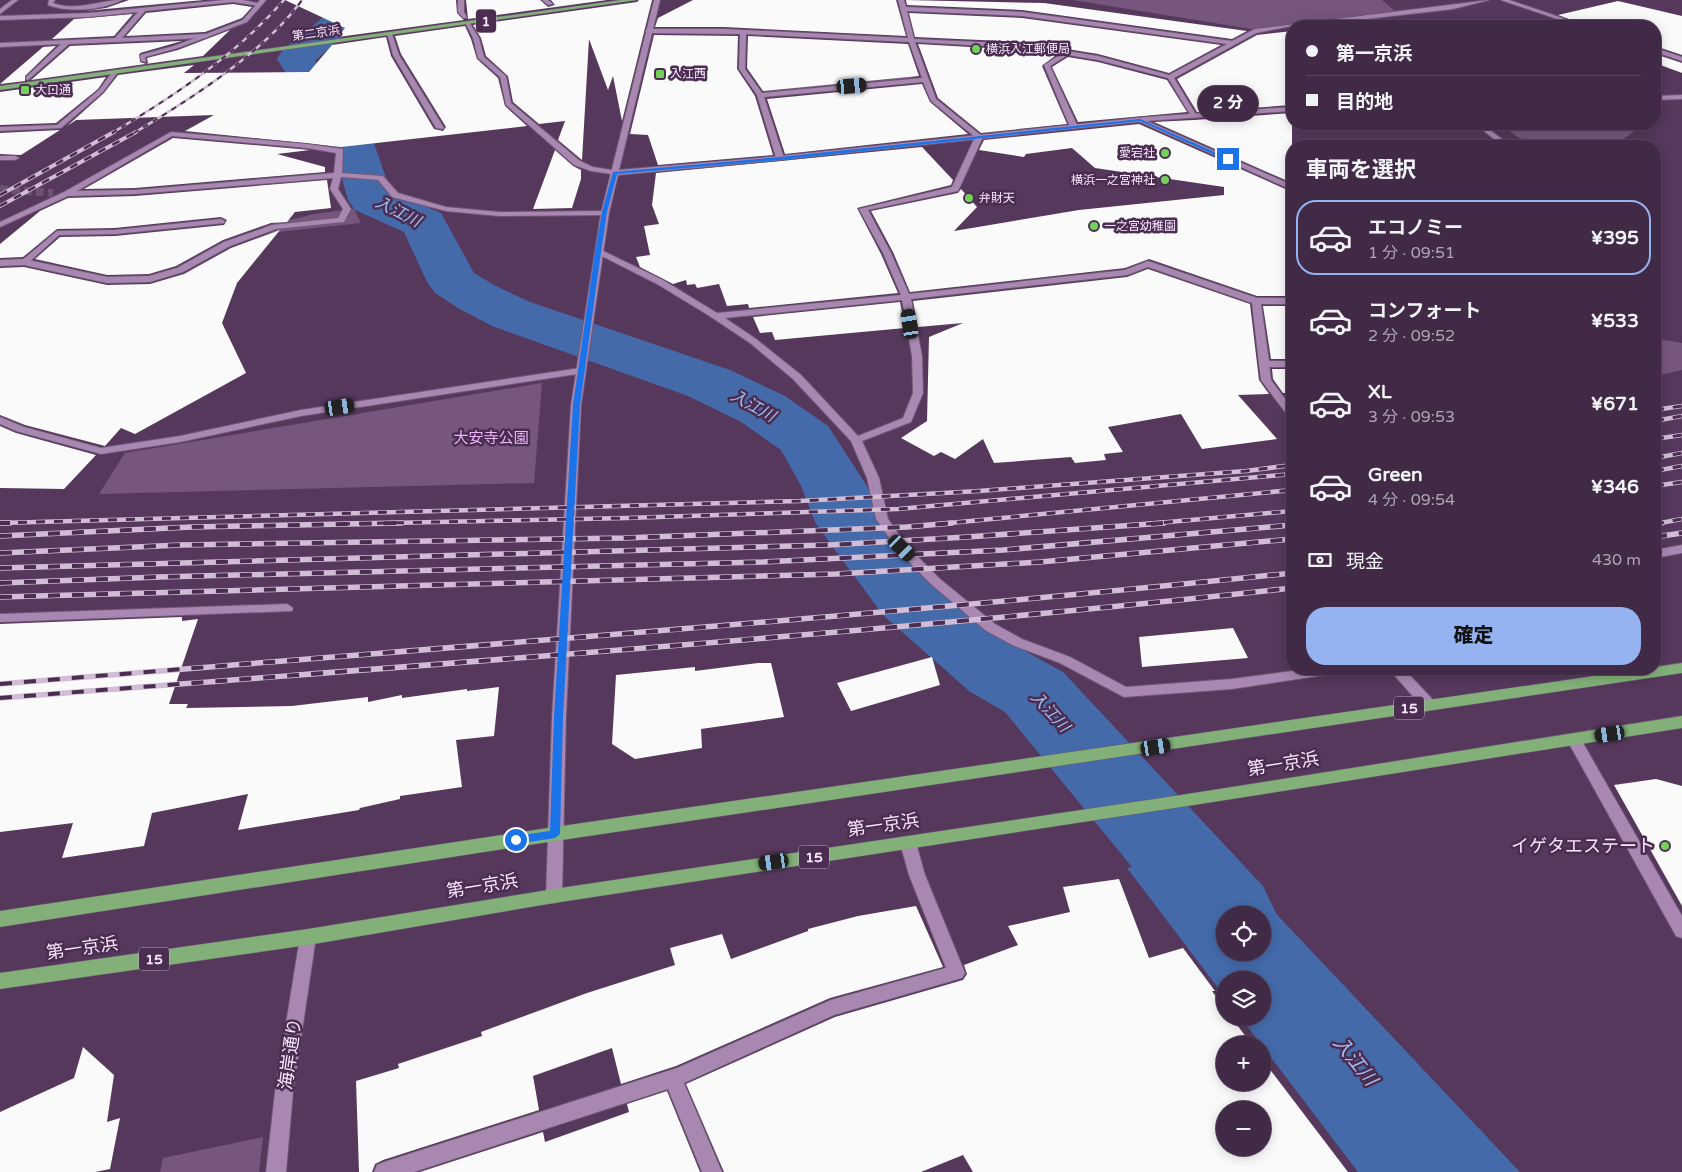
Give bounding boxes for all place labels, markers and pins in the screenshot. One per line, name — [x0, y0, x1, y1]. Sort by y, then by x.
place label: 横浜入江郵便局 — [986, 42, 1070, 56]
marker: 横浜入江郵便局 — [970, 43, 982, 55]
place label: 入江西 — [670, 67, 706, 81]
marker: 入江西 — [654, 68, 666, 80]
place label: 大口通 — [35, 83, 71, 97]
marker: 大口通 — [19, 84, 31, 96]
place label: 愛宕社 — [1119, 146, 1155, 160]
marker: 愛宕社 — [1159, 147, 1171, 159]
place label: 横浜一之宮神社 — [1071, 173, 1155, 187]
marker: 横浜一之宮神社 — [1159, 174, 1171, 186]
place label: 弁財天 — [979, 191, 1015, 205]
marker: 弁財天 — [963, 192, 975, 204]
place label: 一之宮幼稚園 — [1104, 219, 1176, 233]
marker: 一之宮幼稚園 — [1088, 220, 1100, 232]
place label: イゲタエステート — [1511, 835, 1655, 857]
marker: イゲタエステート — [1659, 840, 1671, 852]

